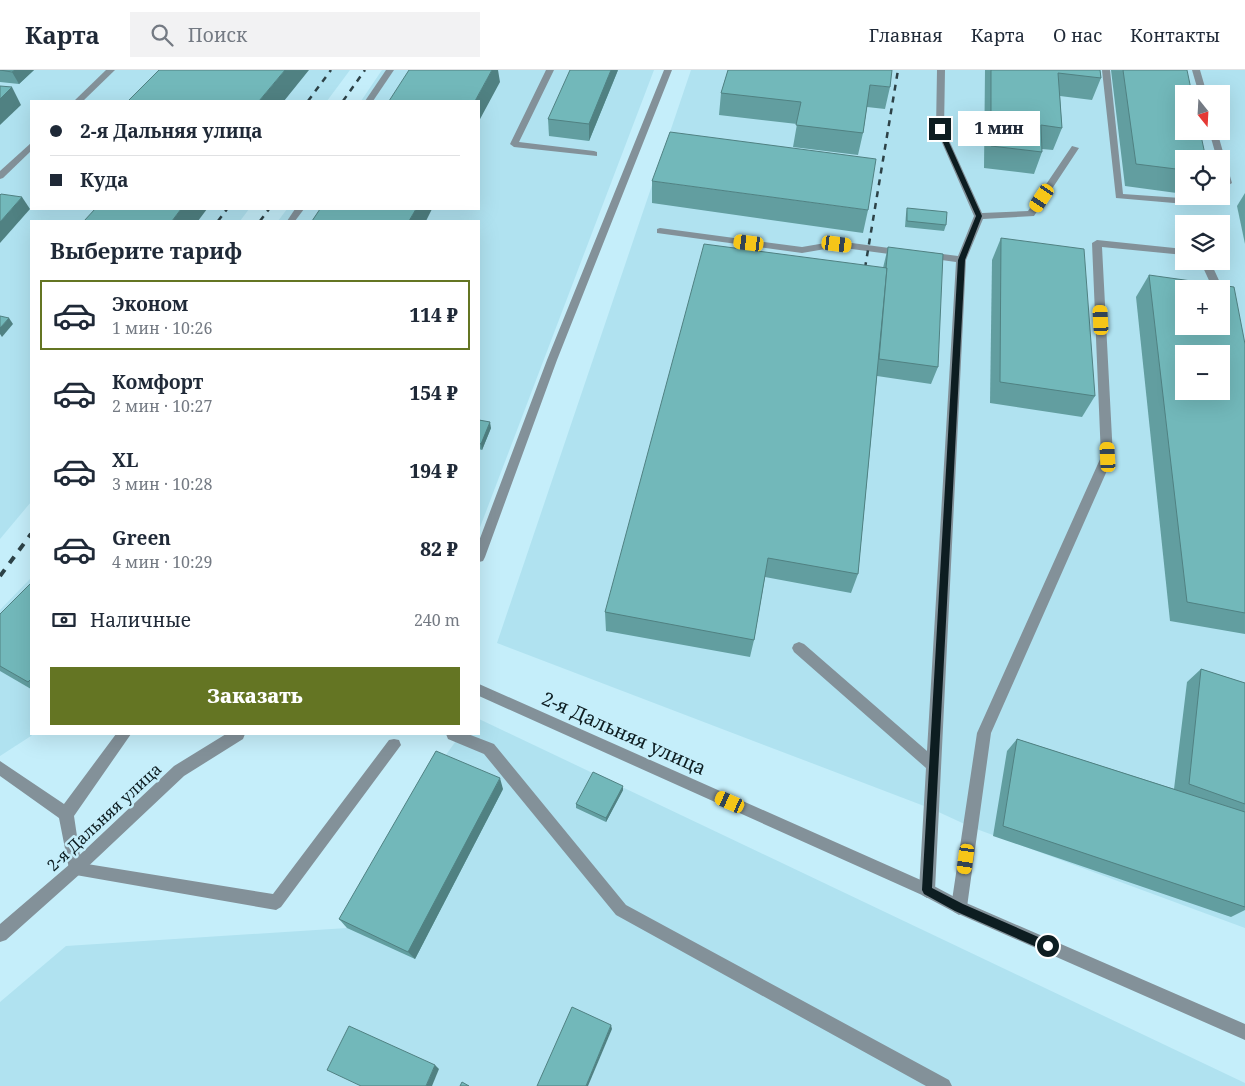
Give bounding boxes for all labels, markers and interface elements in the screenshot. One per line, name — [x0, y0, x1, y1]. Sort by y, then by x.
search box — [130, 12, 480, 57]
text: Карта — [25, 18, 100, 51]
icon: search — [148, 21, 176, 49]
text: Поиск — [188, 22, 247, 48]
text: Главная — [869, 23, 943, 47]
text: Карта — [971, 23, 1025, 47]
text: О нас — [1053, 23, 1102, 47]
text: Контакты — [1130, 23, 1220, 47]
north arrow — [1175, 85, 1230, 140]
map controls — [1175, 85, 1230, 400]
callout: 1 мин — [958, 112, 1040, 146]
text: 1 мин — [974, 117, 1024, 139]
text: 2-я Дальняя улица — [80, 118, 263, 144]
route end — [929, 118, 951, 140]
button: locate — [1175, 150, 1230, 205]
text: Куда — [80, 167, 129, 193]
car — [1027, 181, 1056, 215]
button: layers — [1175, 215, 1230, 270]
car — [733, 234, 764, 252]
text: Выберите тариф — [50, 235, 242, 265]
car — [821, 235, 852, 253]
button: + — [1175, 280, 1230, 335]
text: Эконом — [112, 291, 188, 317]
icon: car — [52, 293, 97, 338]
text: 114 ₽ — [410, 302, 458, 328]
car — [1092, 305, 1109, 335]
text: 1 мин · 10:26 — [112, 317, 213, 339]
button: − — [1175, 345, 1230, 400]
text: Комфорт — [112, 369, 203, 395]
icon: car — [52, 371, 97, 416]
text: 154 ₽ — [410, 380, 458, 406]
text: 2 мин · 10:27 — [112, 395, 213, 417]
car — [1099, 442, 1116, 472]
text: XL — [112, 447, 138, 473]
icon: car — [52, 449, 97, 494]
text: 194 ₽ — [410, 458, 458, 484]
text: 3 мин · 10:28 — [112, 473, 213, 495]
text: Green — [112, 525, 171, 551]
icon: car — [52, 527, 97, 572]
text: 82 ₽ — [420, 536, 458, 562]
text: 4 мин · 10:29 — [112, 551, 213, 573]
icon: cash — [50, 606, 78, 634]
text: Наличные — [90, 607, 191, 633]
text: 240 m — [414, 609, 460, 631]
button: Заказать — [50, 667, 460, 725]
street label: 2-я Дальняя улица — [538, 685, 710, 781]
street label: 2-я Дальняя улица — [42, 758, 166, 876]
car — [713, 789, 746, 815]
car — [956, 843, 975, 875]
route start — [1037, 935, 1059, 957]

